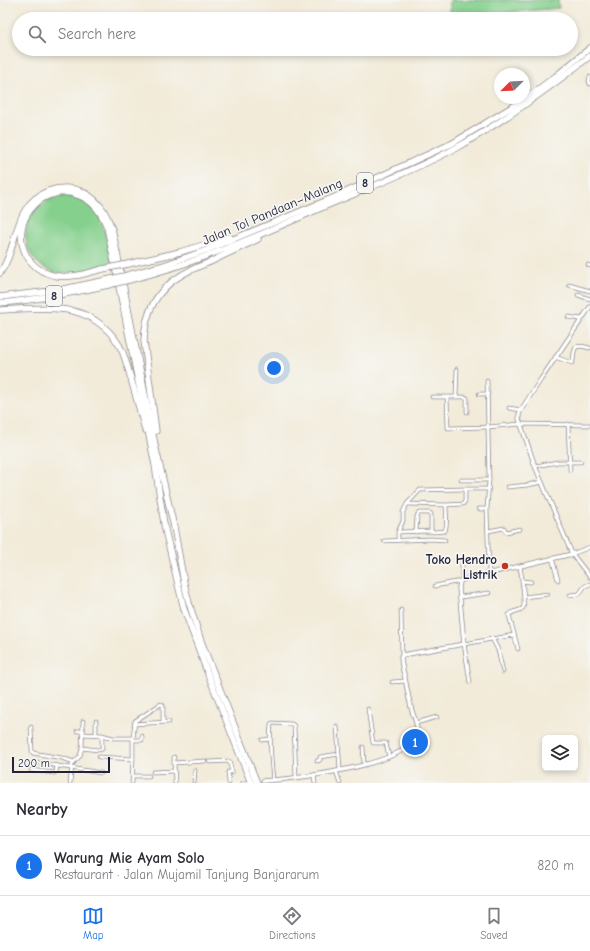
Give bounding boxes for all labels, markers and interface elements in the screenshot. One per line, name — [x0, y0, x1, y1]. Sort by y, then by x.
search box — [12, 12, 578, 56]
icon: search — [26, 23, 48, 45]
text: Search here — [58, 25, 136, 43]
north arrow — [494, 68, 530, 104]
road number: 8 — [357, 173, 373, 193]
street label: Jalan Tol Pandaan–Malang — [200, 175, 344, 248]
road number: 8 — [46, 286, 62, 306]
your location — [264, 358, 284, 378]
place label: Toko Hendro Listrik — [426, 552, 498, 582]
marker: Toko Hendro Listrik — [500, 561, 510, 571]
pin: 1 — [402, 727, 428, 757]
map controls — [542, 735, 578, 771]
button: layers — [542, 735, 578, 771]
scale bar — [12, 755, 110, 774]
text: 200 m — [18, 757, 50, 770]
text: Nearby — [16, 800, 67, 819]
text: Warung Mie Ayam Solo — [54, 849, 205, 867]
text: 1 — [26, 858, 32, 873]
text: 820 m — [537, 858, 574, 873]
text: Restaurant · Jalan Mujamil Tanjung Banjararum — [54, 867, 319, 882]
tab: Map — [82, 905, 104, 942]
tab: Directions — [269, 905, 316, 942]
tab: Saved — [480, 905, 508, 942]

